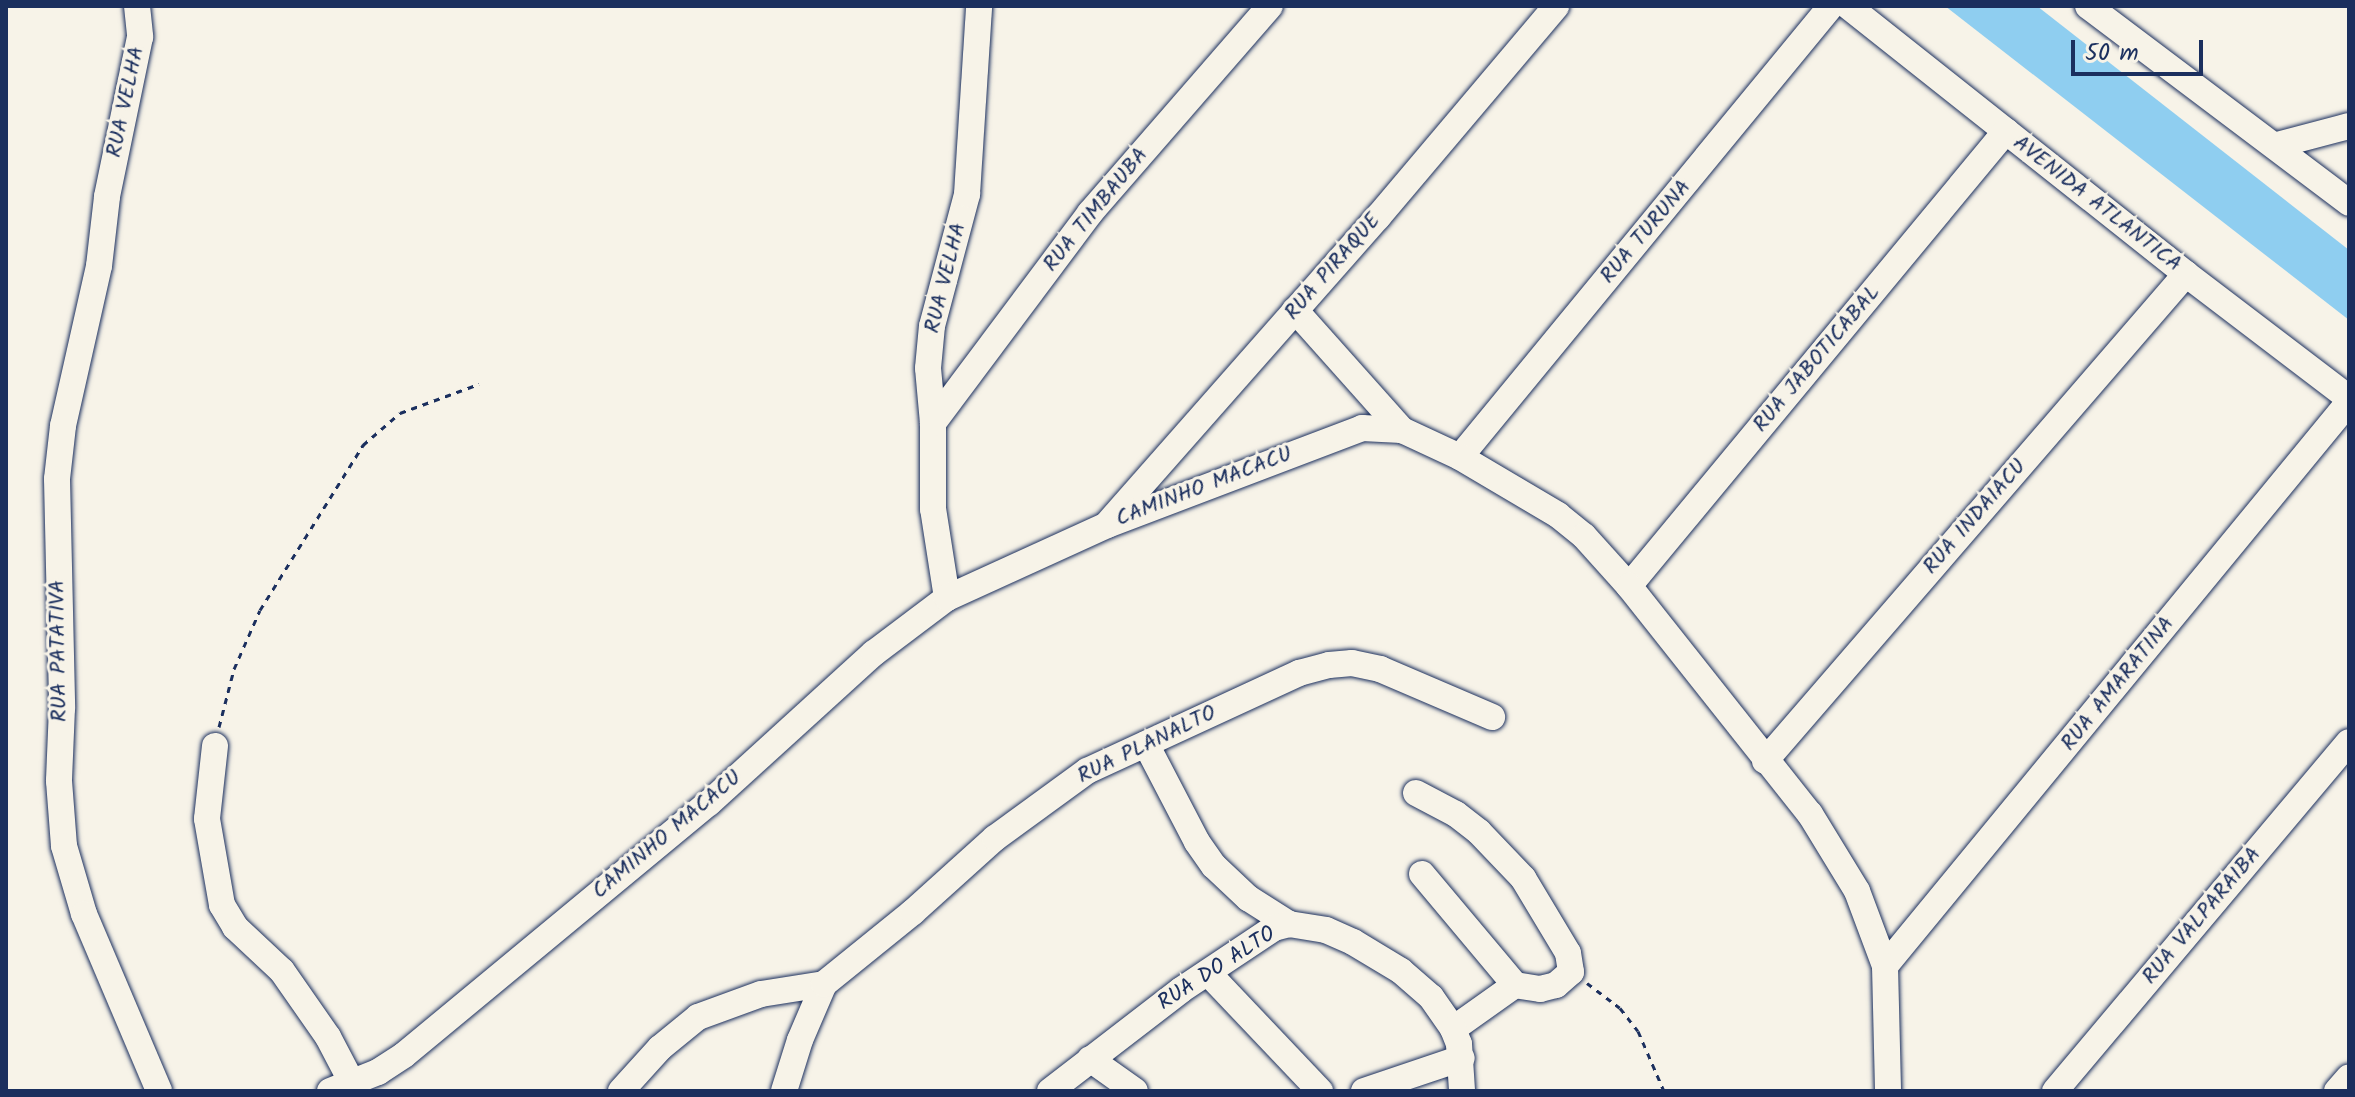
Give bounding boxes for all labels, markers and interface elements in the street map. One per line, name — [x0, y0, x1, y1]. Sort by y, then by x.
scale bar — [2075, 24, 2207, 74]
text: 50 m — [2085, 34, 2139, 73]
street label: RUA VELHA — [101, 44, 151, 160]
street label: AVENIDA ATLANTICA — [2007, 130, 2187, 278]
street label: RUA TIMBAUBA — [1038, 143, 1154, 277]
street label: RUA TURUNA — [1595, 175, 1697, 289]
street label: RUA PIRAQUE — [1279, 208, 1387, 326]
street label: RUA VELHA — [920, 220, 972, 336]
street label: RUA JABOTICABAL — [1748, 280, 1886, 438]
street label: CAMINHO MACACU — [1112, 441, 1296, 533]
street label: RUA INDAIACU — [1918, 454, 2032, 580]
street label: RUA PATATIVA — [45, 580, 73, 722]
street label: RUA AMARATINA — [2056, 611, 2180, 757]
street label: RUA PLANALTO — [1073, 700, 1221, 790]
street label: CAMINHO MACACU — [587, 765, 747, 905]
street label: RUA VALPARAIBA — [2137, 842, 2267, 990]
street label: RUA DO ALTO — [1153, 921, 1281, 1017]

